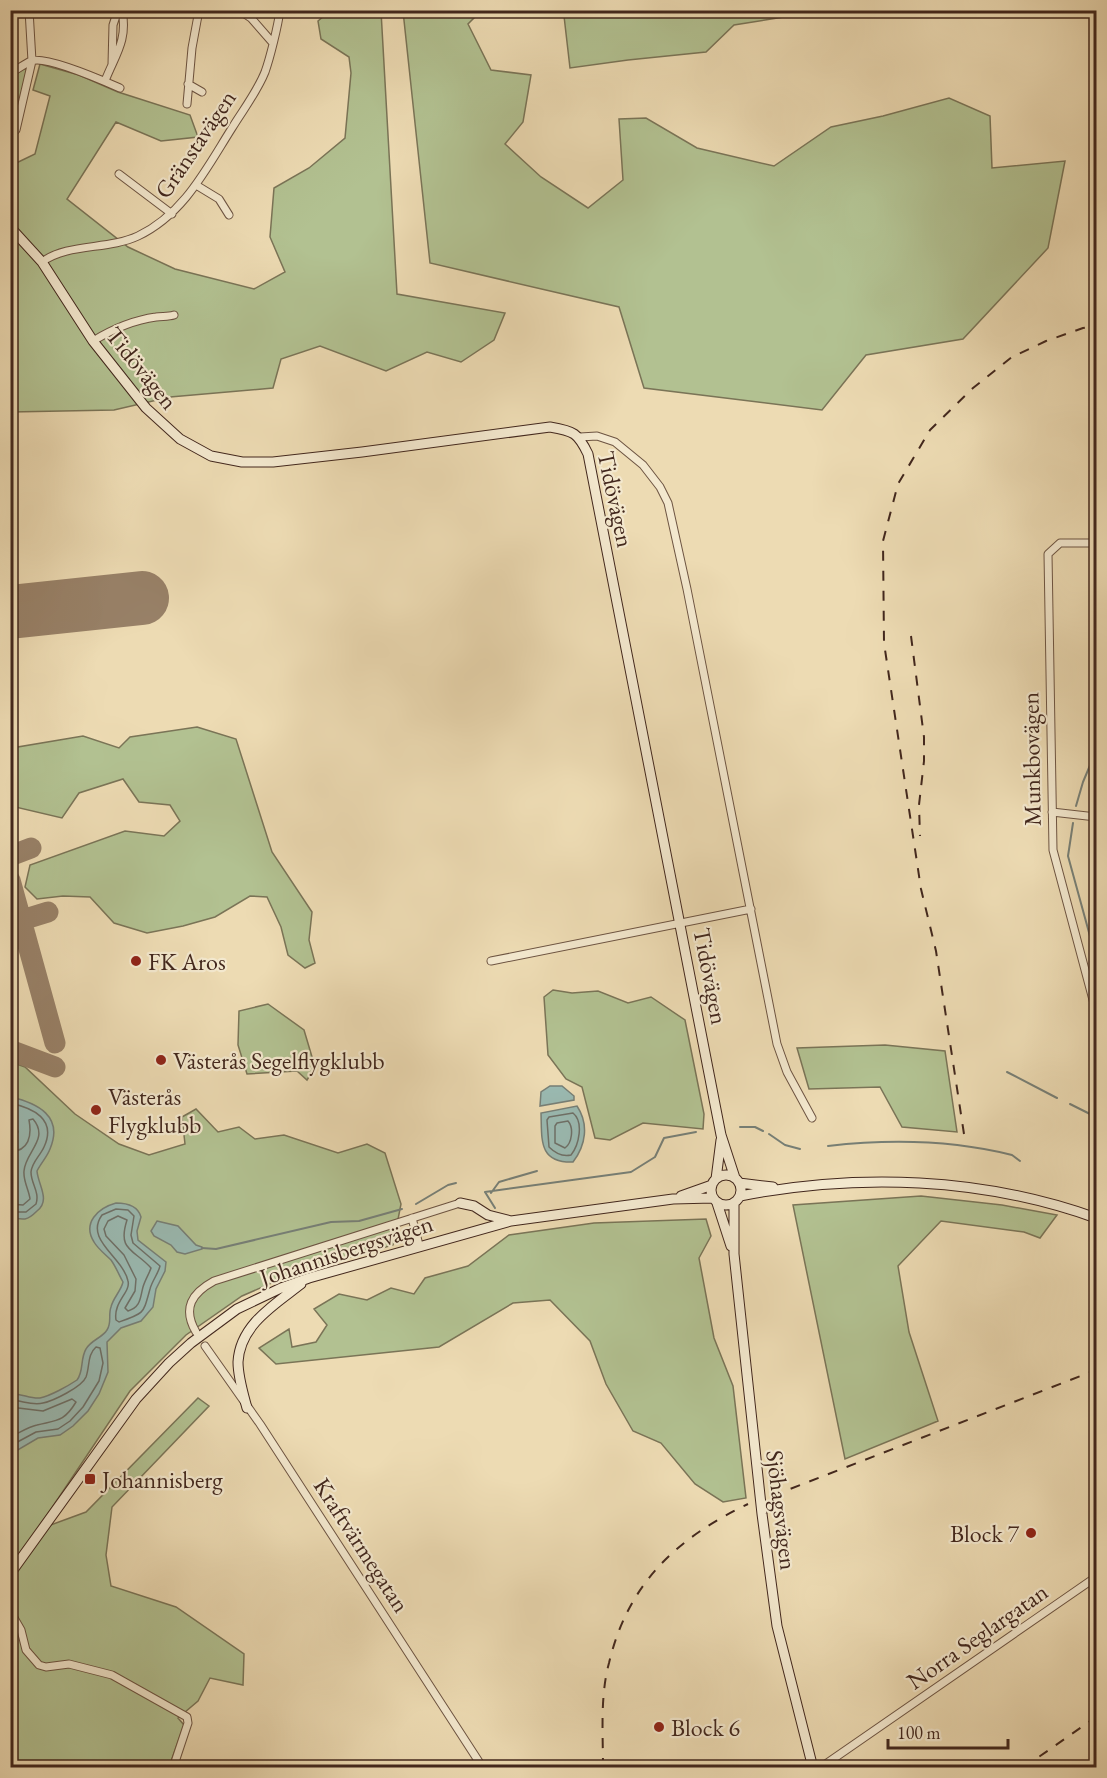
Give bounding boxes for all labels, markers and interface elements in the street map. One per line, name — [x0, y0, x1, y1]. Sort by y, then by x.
street label: Gränstavägen — [147, 84, 243, 204]
street label: Tidövägen — [99, 320, 185, 416]
street label: Tidövägen — [591, 448, 641, 550]
street label: Munkbovägen — [1014, 691, 1048, 826]
street label: Tidövägen — [686, 925, 736, 1027]
place label: FK Aros — [148, 946, 226, 977]
marker: FK Aros — [129, 954, 143, 968]
place label: Västerås Segelflygklubb — [173, 1045, 385, 1076]
marker: Västerås Segelflygklubb — [154, 1053, 168, 1067]
place label: Västerås Flygklubb — [108, 1081, 201, 1140]
marker: Västerås Flygklubb — [89, 1103, 103, 1117]
street label: Johannisbergsvägen — [253, 1207, 437, 1293]
street label: Sjöhagsvägen — [759, 1448, 805, 1572]
place label: Johannisberg — [100, 1464, 223, 1495]
marker: Johannisberg — [83, 1472, 97, 1486]
street label: Kraftvärmegatan — [307, 1472, 417, 1619]
place label: Block 7 — [950, 1518, 1019, 1549]
marker: Block 7 — [1024, 1526, 1038, 1540]
street label: Norra Seglargatan — [900, 1576, 1054, 1696]
place label: Block 6 — [671, 1712, 740, 1743]
scale bar — [888, 1712, 1008, 1750]
marker: Block 6 — [652, 1720, 666, 1734]
text: 100 m — [897, 1721, 941, 1744]

